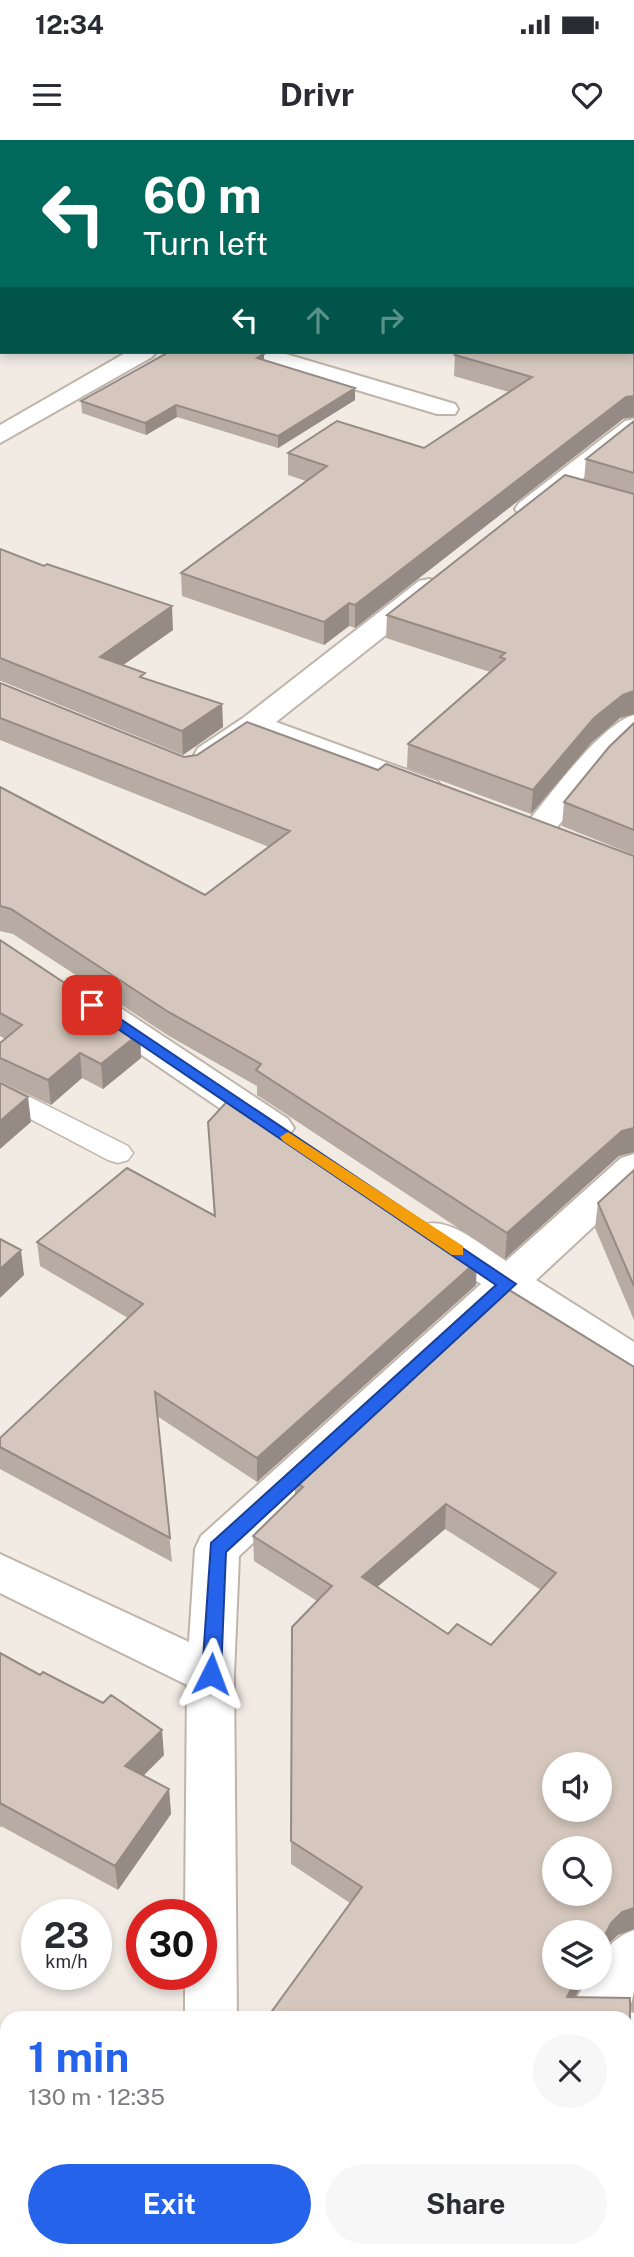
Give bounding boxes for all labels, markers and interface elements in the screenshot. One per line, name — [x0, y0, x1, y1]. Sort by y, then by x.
text: 12:34 — [35, 9, 104, 40]
icon: menu — [28, 76, 66, 114]
text: Drivr — [280, 76, 354, 113]
icon: heart — [568, 76, 606, 114]
text: 60 m — [143, 166, 262, 224]
icon: left — [28, 168, 119, 259]
text: Turn left — [143, 225, 268, 262]
icon: left — [226, 301, 264, 339]
icon: ahead — [299, 301, 337, 339]
icon: right — [372, 301, 410, 339]
pin — [62, 975, 122, 1035]
icon: arrive — [73, 986, 111, 1024]
position arrow — [174, 1637, 248, 1711]
map controls — [542, 1752, 612, 1990]
button: sound — [542, 1752, 612, 1822]
button: search — [542, 1836, 612, 1906]
speed limit sign: 30 — [126, 1899, 217, 1990]
text: 23 — [44, 1915, 89, 1956]
button: layers — [542, 1920, 612, 1990]
text: km/h — [45, 1951, 88, 1972]
text: 1 min — [28, 2032, 129, 2081]
button: close — [533, 2034, 607, 2108]
text: 130 m · 12:35 — [28, 2083, 165, 2110]
button: Exit — [28, 2164, 311, 2244]
button: Share — [325, 2164, 607, 2244]

